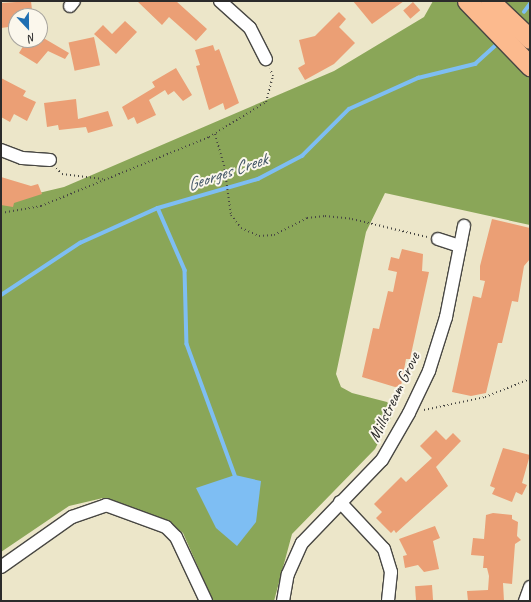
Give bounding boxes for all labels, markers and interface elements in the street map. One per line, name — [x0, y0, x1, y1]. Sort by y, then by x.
north arrow — [8, 8, 48, 48]
text: N — [26, 30, 38, 46]
water label: Georges Creek — [184, 148, 270, 196]
street label: Millstream Grove — [364, 349, 424, 445]

